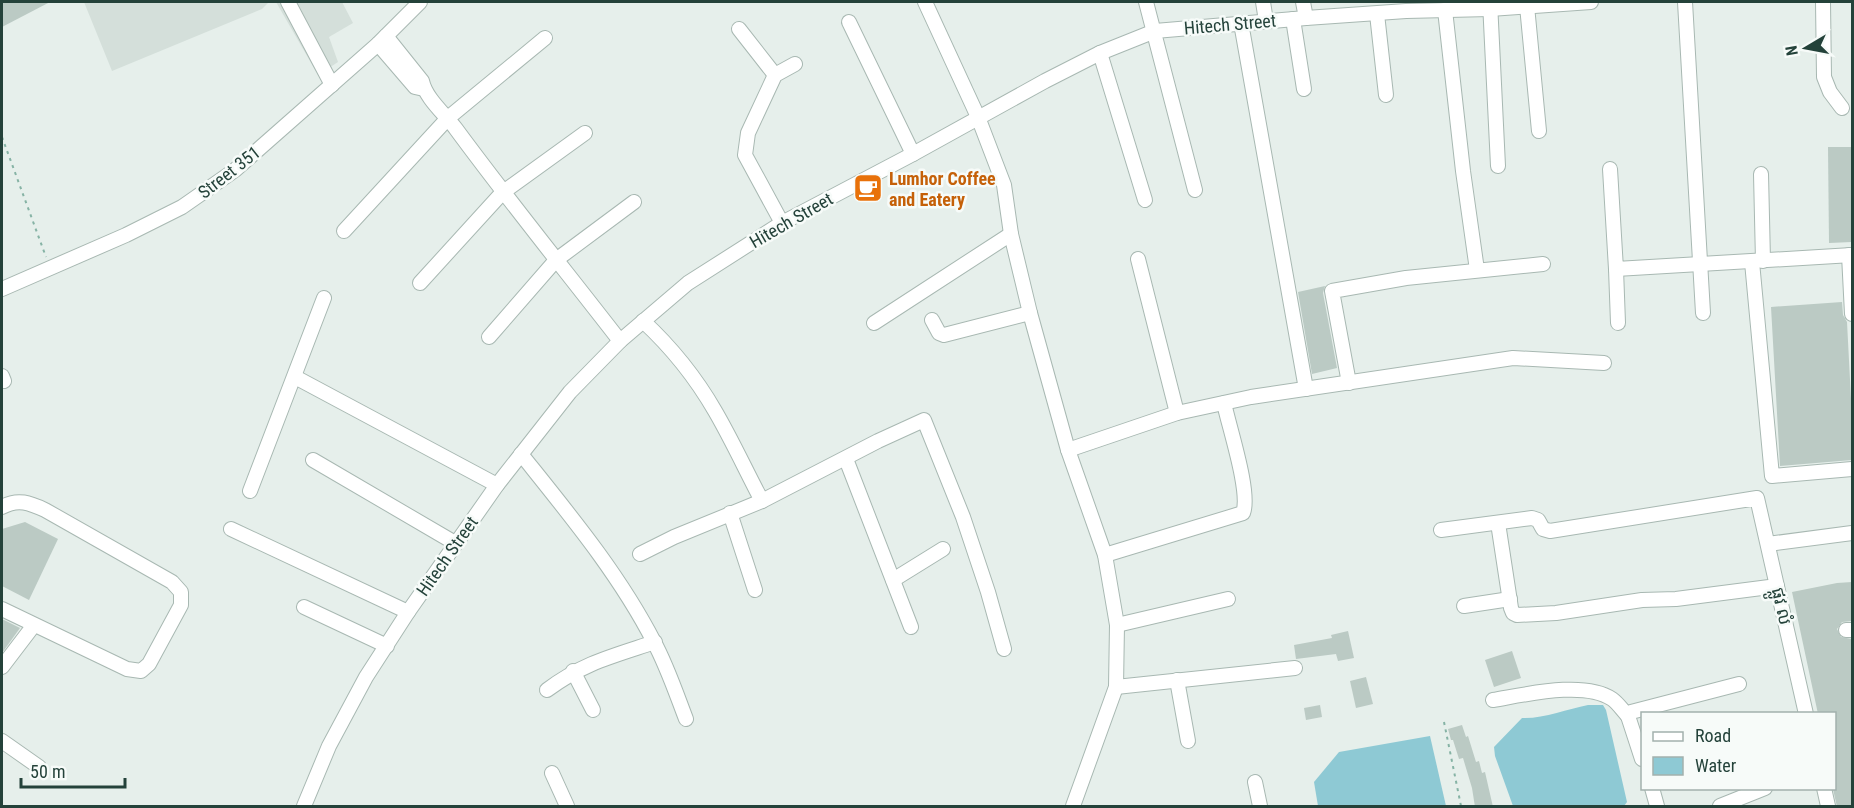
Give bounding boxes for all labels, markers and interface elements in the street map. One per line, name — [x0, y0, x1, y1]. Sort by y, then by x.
street label: Hitech Street — [1183, 10, 1277, 38]
north arrow — [1776, 18, 1836, 78]
text: N — [1782, 44, 1802, 57]
street label: Street 351 — [194, 141, 264, 203]
place label: Lumhor Coffee and Eatery — [889, 168, 996, 210]
cafe icon: Lumhor Coffee and Eatery — [852, 172, 884, 204]
street label: Hitech Street — [746, 188, 836, 252]
street label: Hitech Street — [412, 512, 482, 600]
street label: ផ្លូវ លំ — [1761, 585, 1797, 628]
legend — [1641, 712, 1836, 790]
text: Road — [1695, 725, 1731, 746]
scale bar — [21, 751, 124, 789]
text: Water — [1695, 755, 1737, 776]
text: 50 m — [30, 761, 65, 782]

